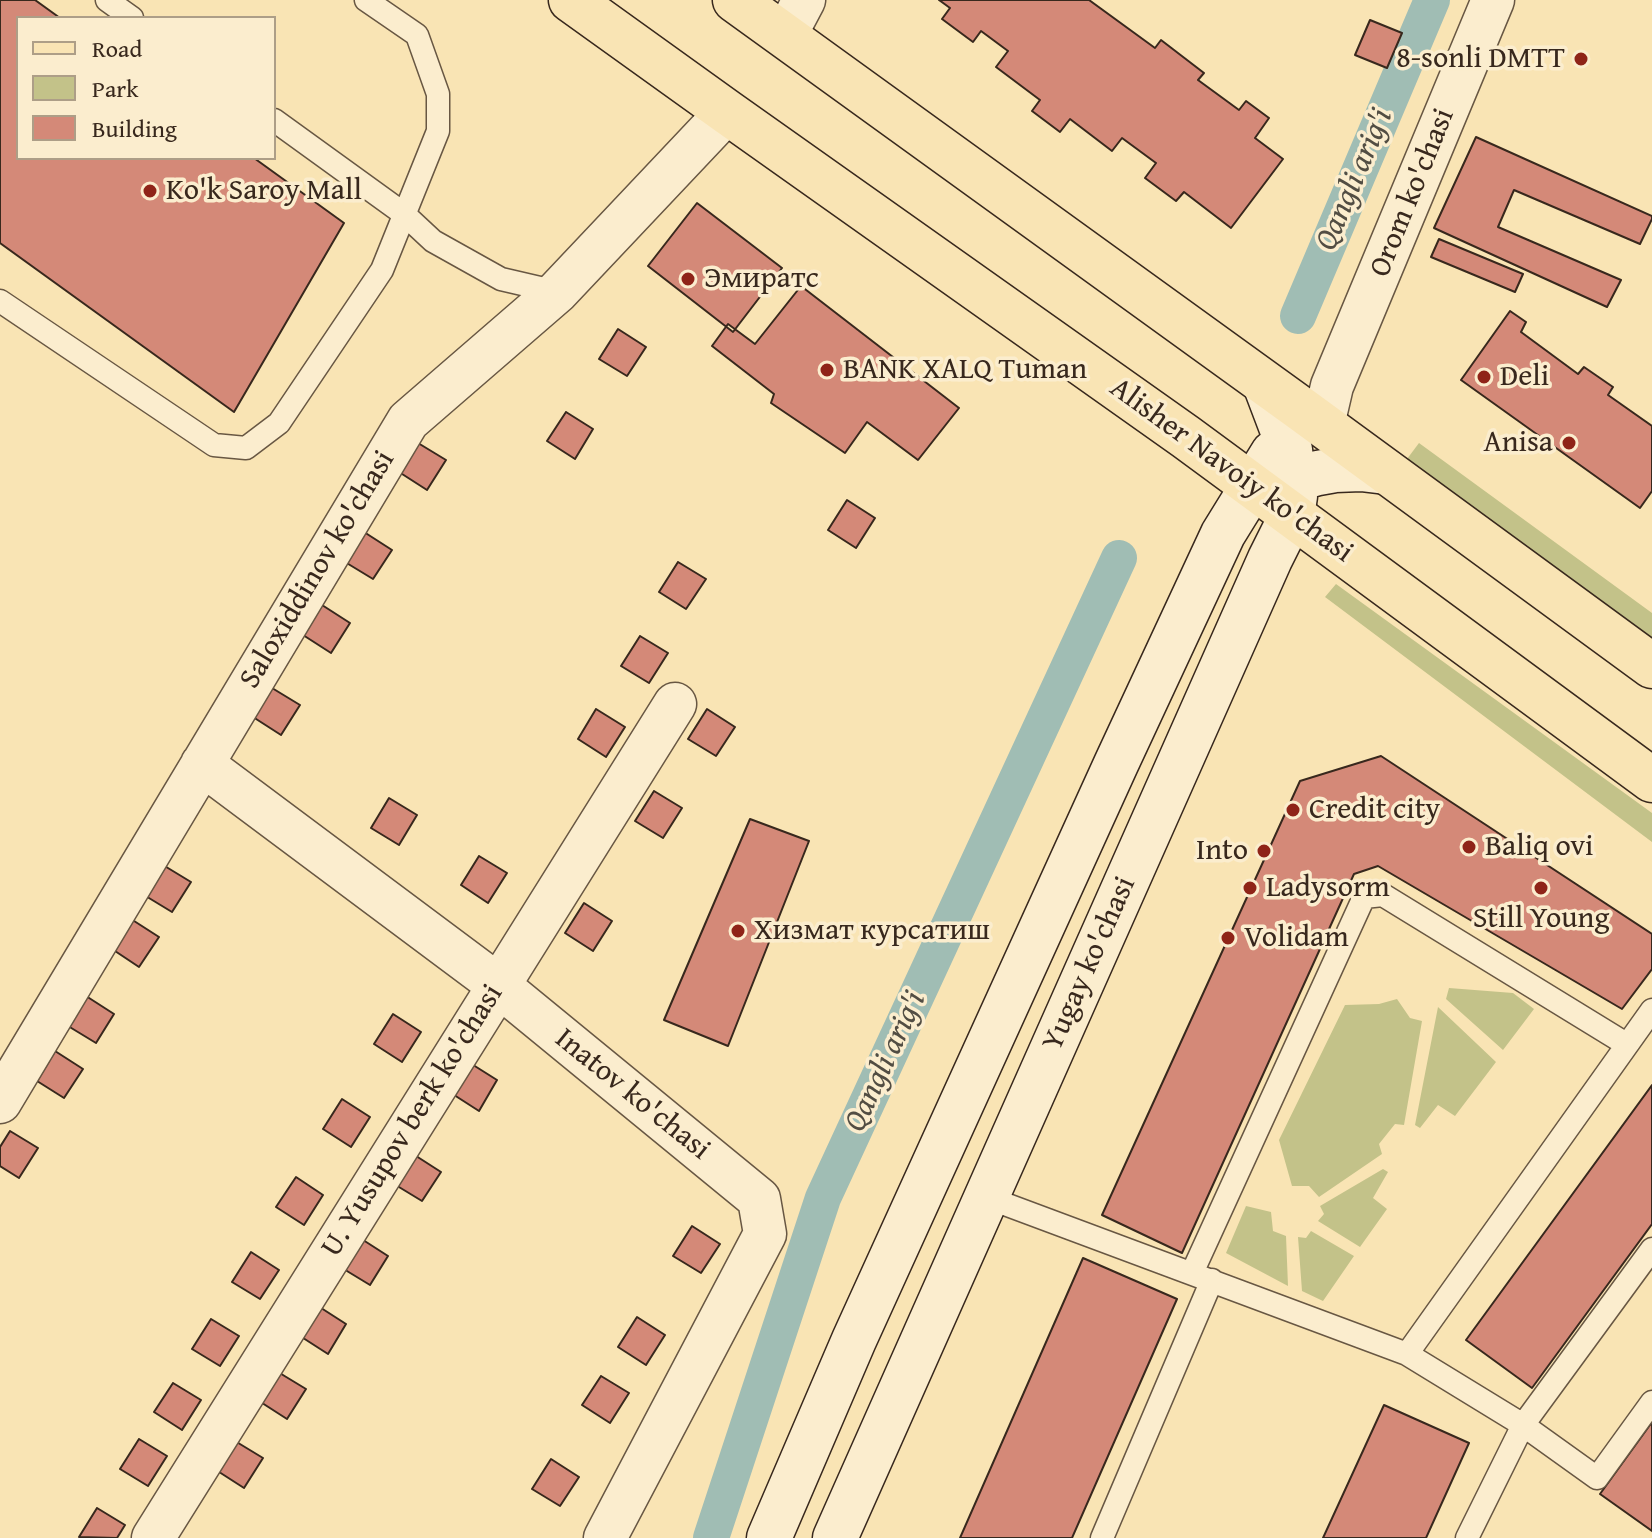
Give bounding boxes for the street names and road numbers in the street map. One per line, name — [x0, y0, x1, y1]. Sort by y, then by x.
street label: Orom ko'chasi — [1363, 104, 1463, 282]
street label: Alisher Navoiy ko'chasi — [1102, 371, 1360, 571]
street label: Saloxiddinov ko'chasi — [233, 445, 403, 695]
street label: Yugay ko'chasi — [1036, 871, 1144, 1057]
street label: U. Yusupov berk ko'chasi — [314, 978, 512, 1264]
street label: Inatov ko'chasi — [547, 1022, 717, 1168]

